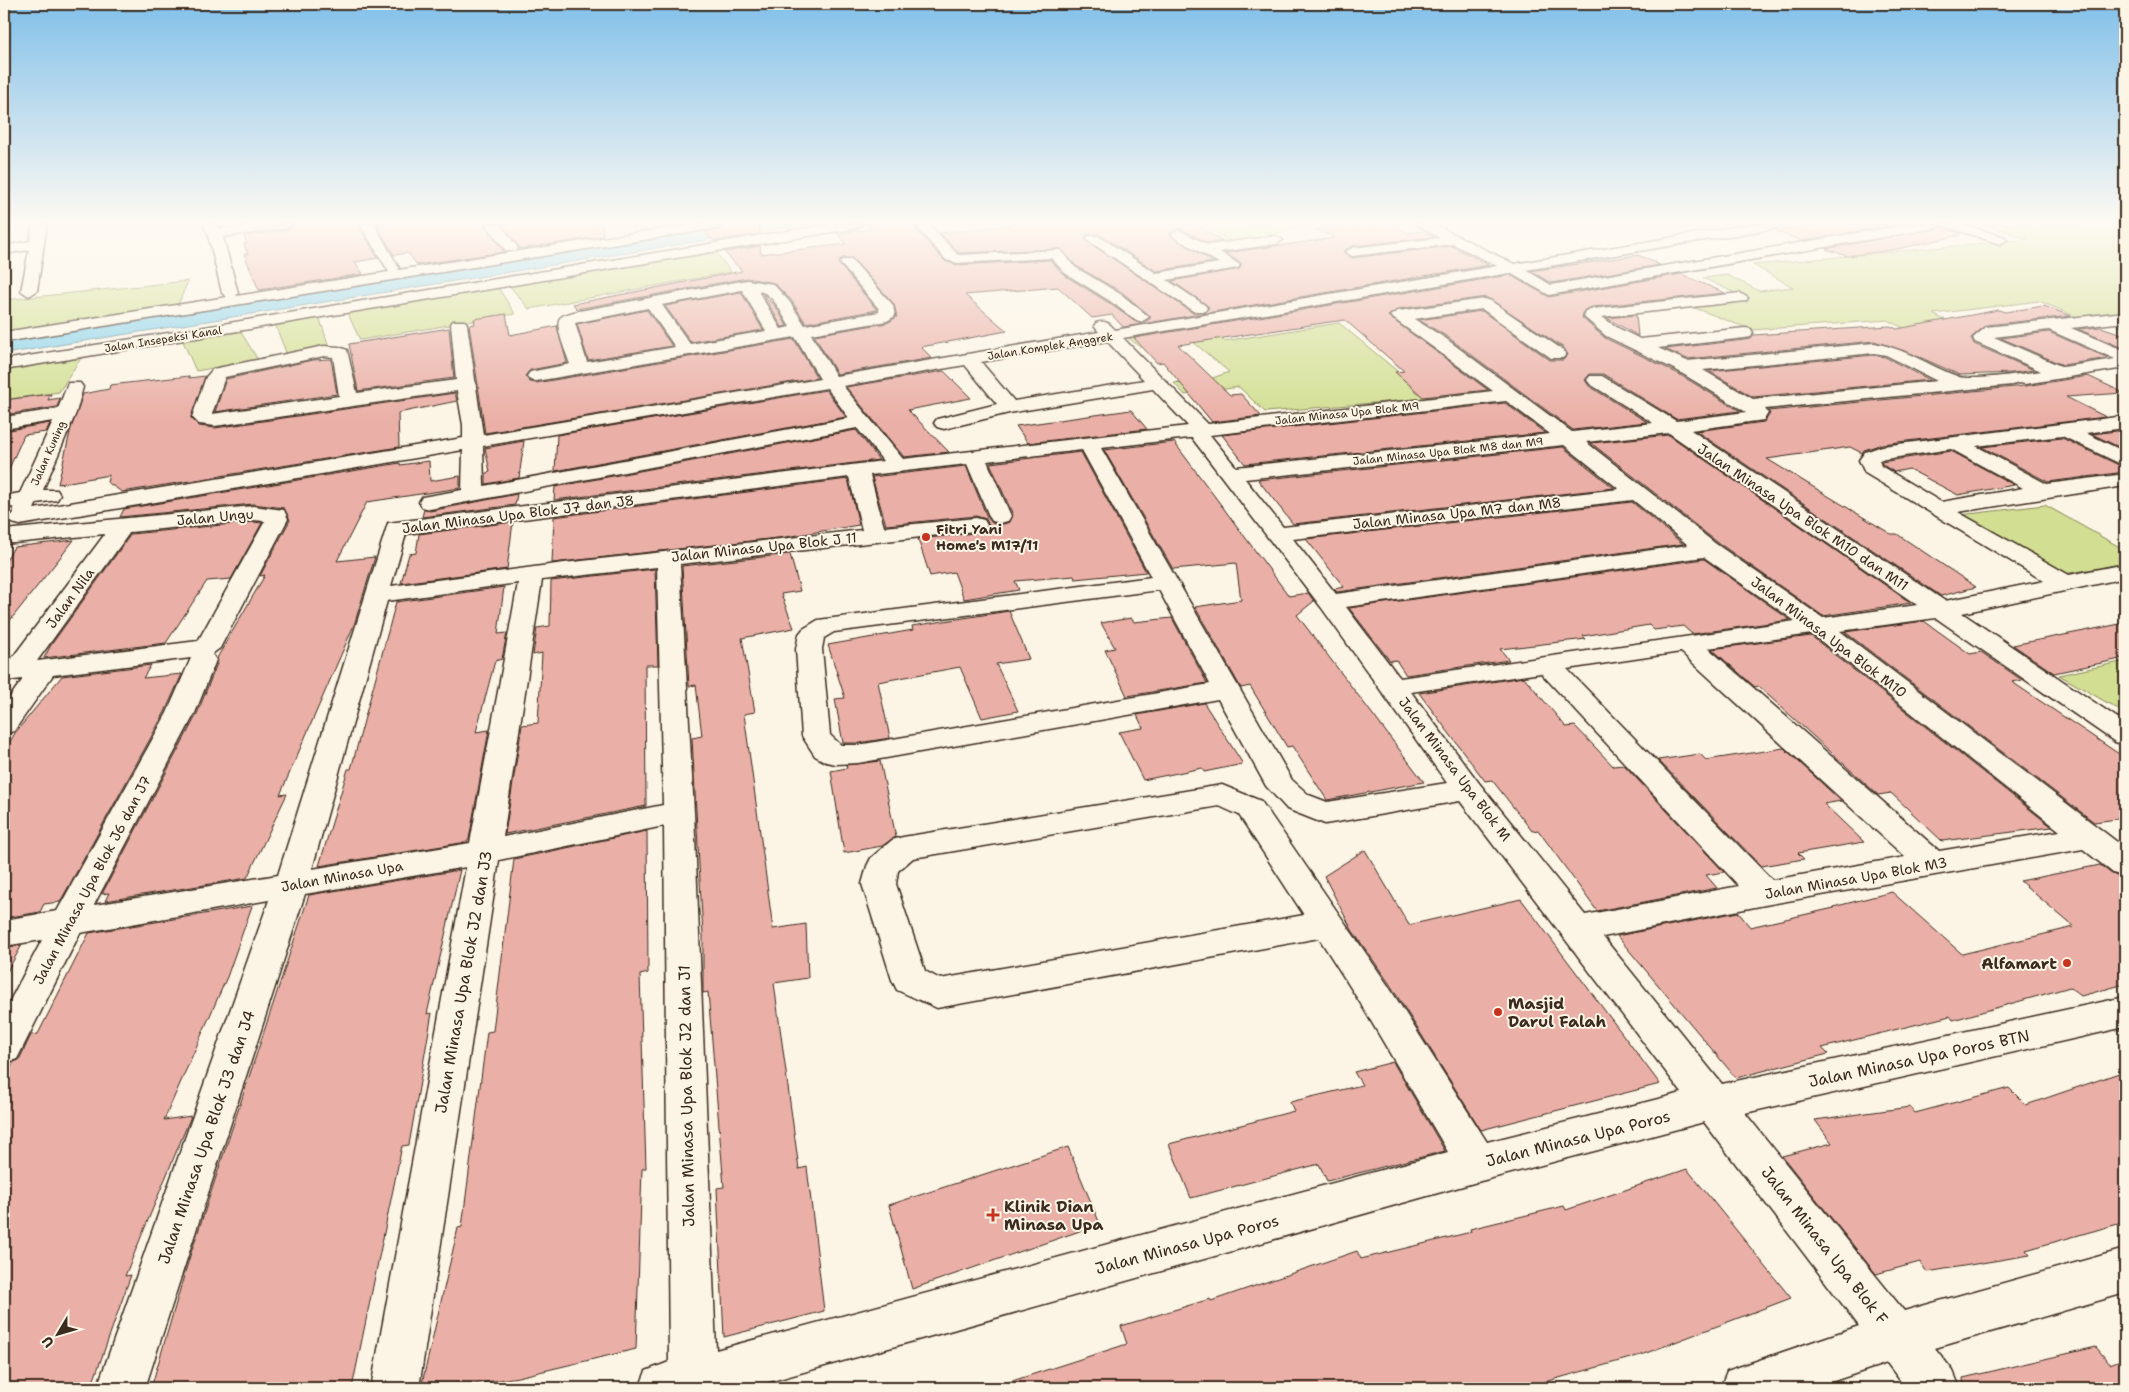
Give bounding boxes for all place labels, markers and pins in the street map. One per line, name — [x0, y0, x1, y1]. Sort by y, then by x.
place label: Fitri Yani Home's M17/11 — [936, 520, 1038, 554]
marker: Fitri Yani Home's M17/11 — [920, 531, 932, 543]
place label: Alfamart — [1981, 953, 2057, 974]
marker: Alfamart — [2061, 957, 2073, 969]
place label: Masjid Darul Falah — [1508, 993, 1606, 1032]
marker: Masjid Darul Falah — [1492, 1006, 1504, 1018]
place label: Klinik Dian Minasa Upa — [1004, 1196, 1103, 1235]
marker: Klinik Dian Minasa Upa — [986, 1208, 1000, 1222]

